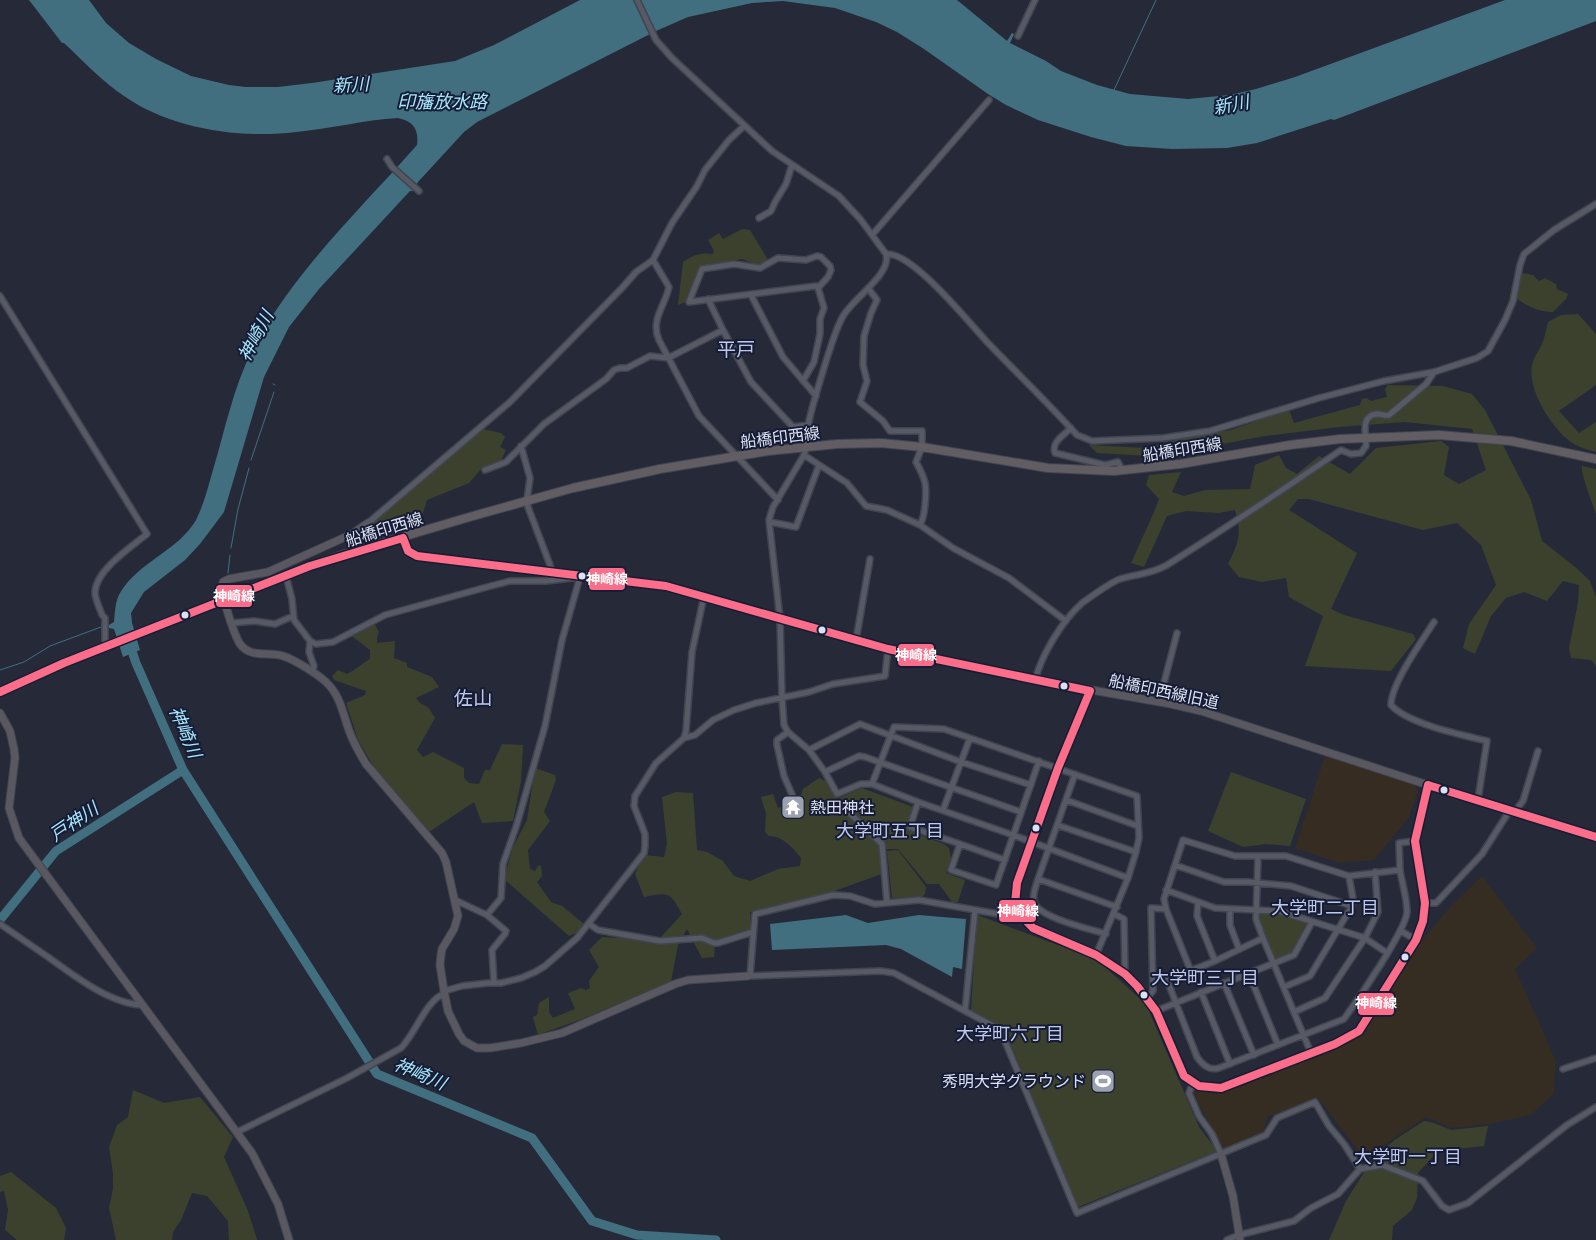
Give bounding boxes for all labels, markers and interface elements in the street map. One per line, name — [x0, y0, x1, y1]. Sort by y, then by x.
water label: 新川 — [332, 73, 371, 95]
water label: 新川 — [1211, 90, 1252, 117]
water label: 印旛放水路 — [397, 91, 489, 111]
water label: 神崎川 — [234, 305, 278, 364]
district label: 平戸 — [717, 338, 755, 360]
street label: 船橋印西線 — [739, 423, 821, 451]
street label: 船橋印西線 — [1141, 434, 1223, 464]
street label: 船橋印西線 — [343, 509, 425, 549]
line badge: 神崎線 — [588, 567, 626, 591]
unlabelled marker — [577, 571, 587, 581]
text: 神崎線 — [586, 571, 628, 587]
line badge: 神崎線 — [215, 584, 253, 608]
text: 神崎線 — [213, 588, 255, 604]
unlabelled marker — [180, 610, 190, 620]
unlabelled marker — [817, 625, 827, 635]
line badge: 神崎線 — [897, 643, 935, 667]
text: 神崎線 — [895, 647, 937, 663]
street label: 船橋印西線旧道 — [1107, 671, 1221, 711]
unlabelled marker — [1059, 681, 1069, 691]
district label: 佐山 — [454, 687, 492, 709]
water label: 神崎川 — [166, 703, 206, 762]
unlabelled marker — [1439, 785, 1449, 795]
temple icon: 熱田神社 — [780, 794, 806, 820]
water label: 戸神川 — [45, 797, 103, 845]
place label: 熱田神社 — [810, 798, 874, 816]
district label: 大学町五丁目 — [836, 820, 944, 840]
unlabelled marker — [1031, 823, 1041, 833]
district label: 大学町二丁目 — [1271, 897, 1379, 917]
line badge: 神崎線 — [998, 899, 1037, 923]
text: 神崎線 — [997, 903, 1039, 919]
unlabelled marker — [1400, 952, 1410, 962]
district label: 大学町三丁目 — [1151, 967, 1259, 987]
unlabelled marker — [1139, 990, 1149, 1000]
line badge: 神崎線 — [1357, 992, 1395, 1016]
text: 神崎線 — [1355, 995, 1397, 1011]
district label: 大学町六丁目 — [956, 1023, 1064, 1043]
water label: 神崎川 — [392, 1053, 451, 1094]
sports icon: 秀明大学グラウンド — [1090, 1068, 1116, 1094]
place label: 秀明大学グラウンド — [942, 1072, 1086, 1090]
district label: 大学町一丁目 — [1354, 1146, 1462, 1166]

